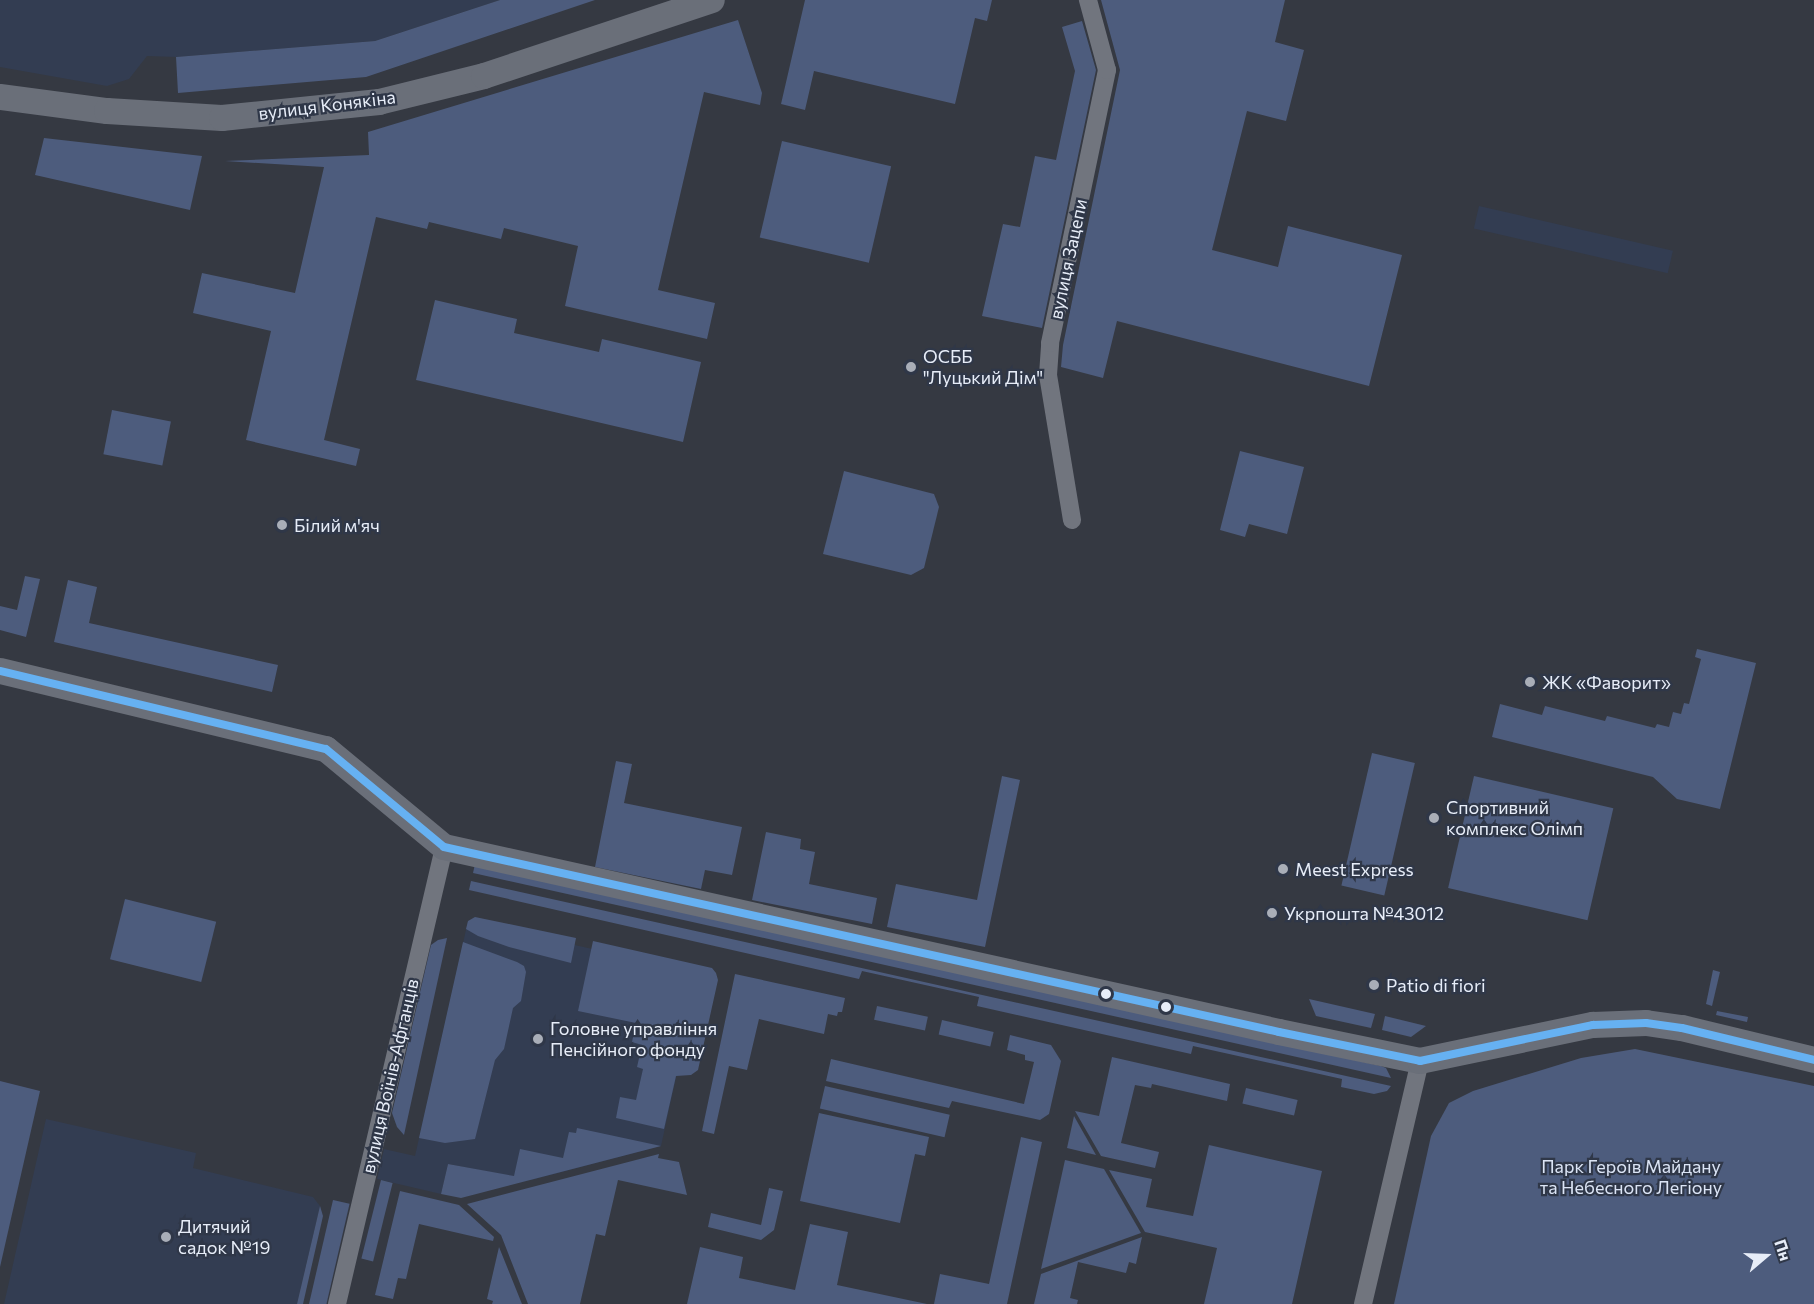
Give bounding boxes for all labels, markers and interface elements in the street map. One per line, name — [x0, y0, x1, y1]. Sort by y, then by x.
street label: вулиця Конякіна — [257, 86, 397, 124]
street label: вулиця Зацепи — [1045, 197, 1091, 321]
place label: ОСББ "Луцький Дім" — [923, 346, 1043, 388]
marker: ОСББ "Луцький Дім" — [904, 360, 918, 374]
place label: Білий м'яч — [294, 514, 380, 536]
marker: Білий м'яч — [275, 518, 289, 532]
place label: ЖК «Фаворит» — [1542, 671, 1671, 693]
marker: ЖК «Фаворит» — [1523, 675, 1537, 689]
place label: Спортивний комплекс Олімп — [1446, 797, 1583, 840]
marker: Спортивний комплекс Олімп — [1427, 811, 1441, 825]
place label: Meest Express — [1295, 858, 1414, 880]
marker: Meest Express — [1276, 862, 1290, 876]
place label: Укрпошта №43012 — [1284, 902, 1444, 924]
marker: Укрпошта №43012 — [1265, 906, 1279, 920]
place label: Patio di fiori — [1386, 974, 1486, 996]
street label: вулиця Воїнів-Афганців — [357, 976, 423, 1176]
marker: Patio di fiori — [1367, 978, 1381, 992]
unlabelled marker — [1100, 988, 1112, 1000]
unlabelled marker — [1160, 1001, 1172, 1013]
place label: Головне управління Пенсійного фонду — [550, 1018, 717, 1060]
marker: Головне управління Пенсійного фонду — [531, 1032, 545, 1046]
park label: Парк Героїв Майдану та Небесного Легіону — [1540, 1156, 1722, 1198]
place label: Дитячий садок №19 — [178, 1216, 270, 1258]
north arrow — [1736, 1226, 1796, 1286]
marker: Дитячий садок №19 — [159, 1230, 173, 1244]
text: Пн — [1771, 1237, 1796, 1263]

